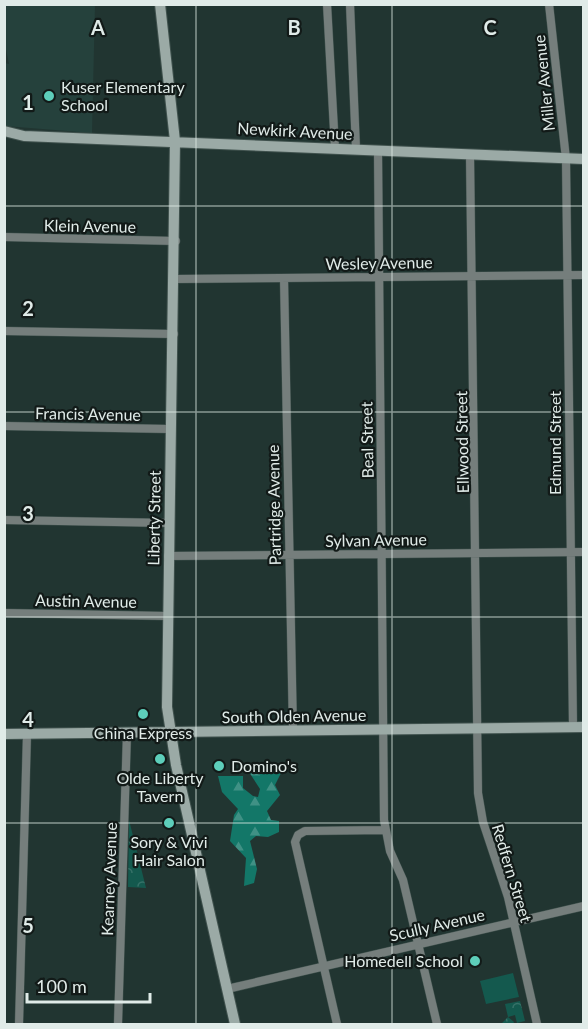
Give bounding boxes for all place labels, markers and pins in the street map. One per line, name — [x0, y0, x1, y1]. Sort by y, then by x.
place label: Kuser Elementary School — [61, 77, 185, 114]
marker: Kuser Elementary School — [42, 89, 56, 103]
marker: China Express — [136, 707, 150, 721]
place label: China Express — [94, 723, 192, 742]
marker: Olde Liberty Tavern — [153, 752, 167, 766]
place label: Domino's — [231, 756, 297, 775]
marker: Domino's — [212, 759, 226, 773]
place label: Olde Liberty Tavern — [116, 768, 204, 805]
marker: Sory & Vivi Hair Salon — [162, 816, 176, 830]
place label: Sory & Vivi Hair Salon — [130, 832, 208, 869]
place label: Homedell School — [344, 951, 463, 970]
marker: Homedell School — [468, 954, 482, 968]

